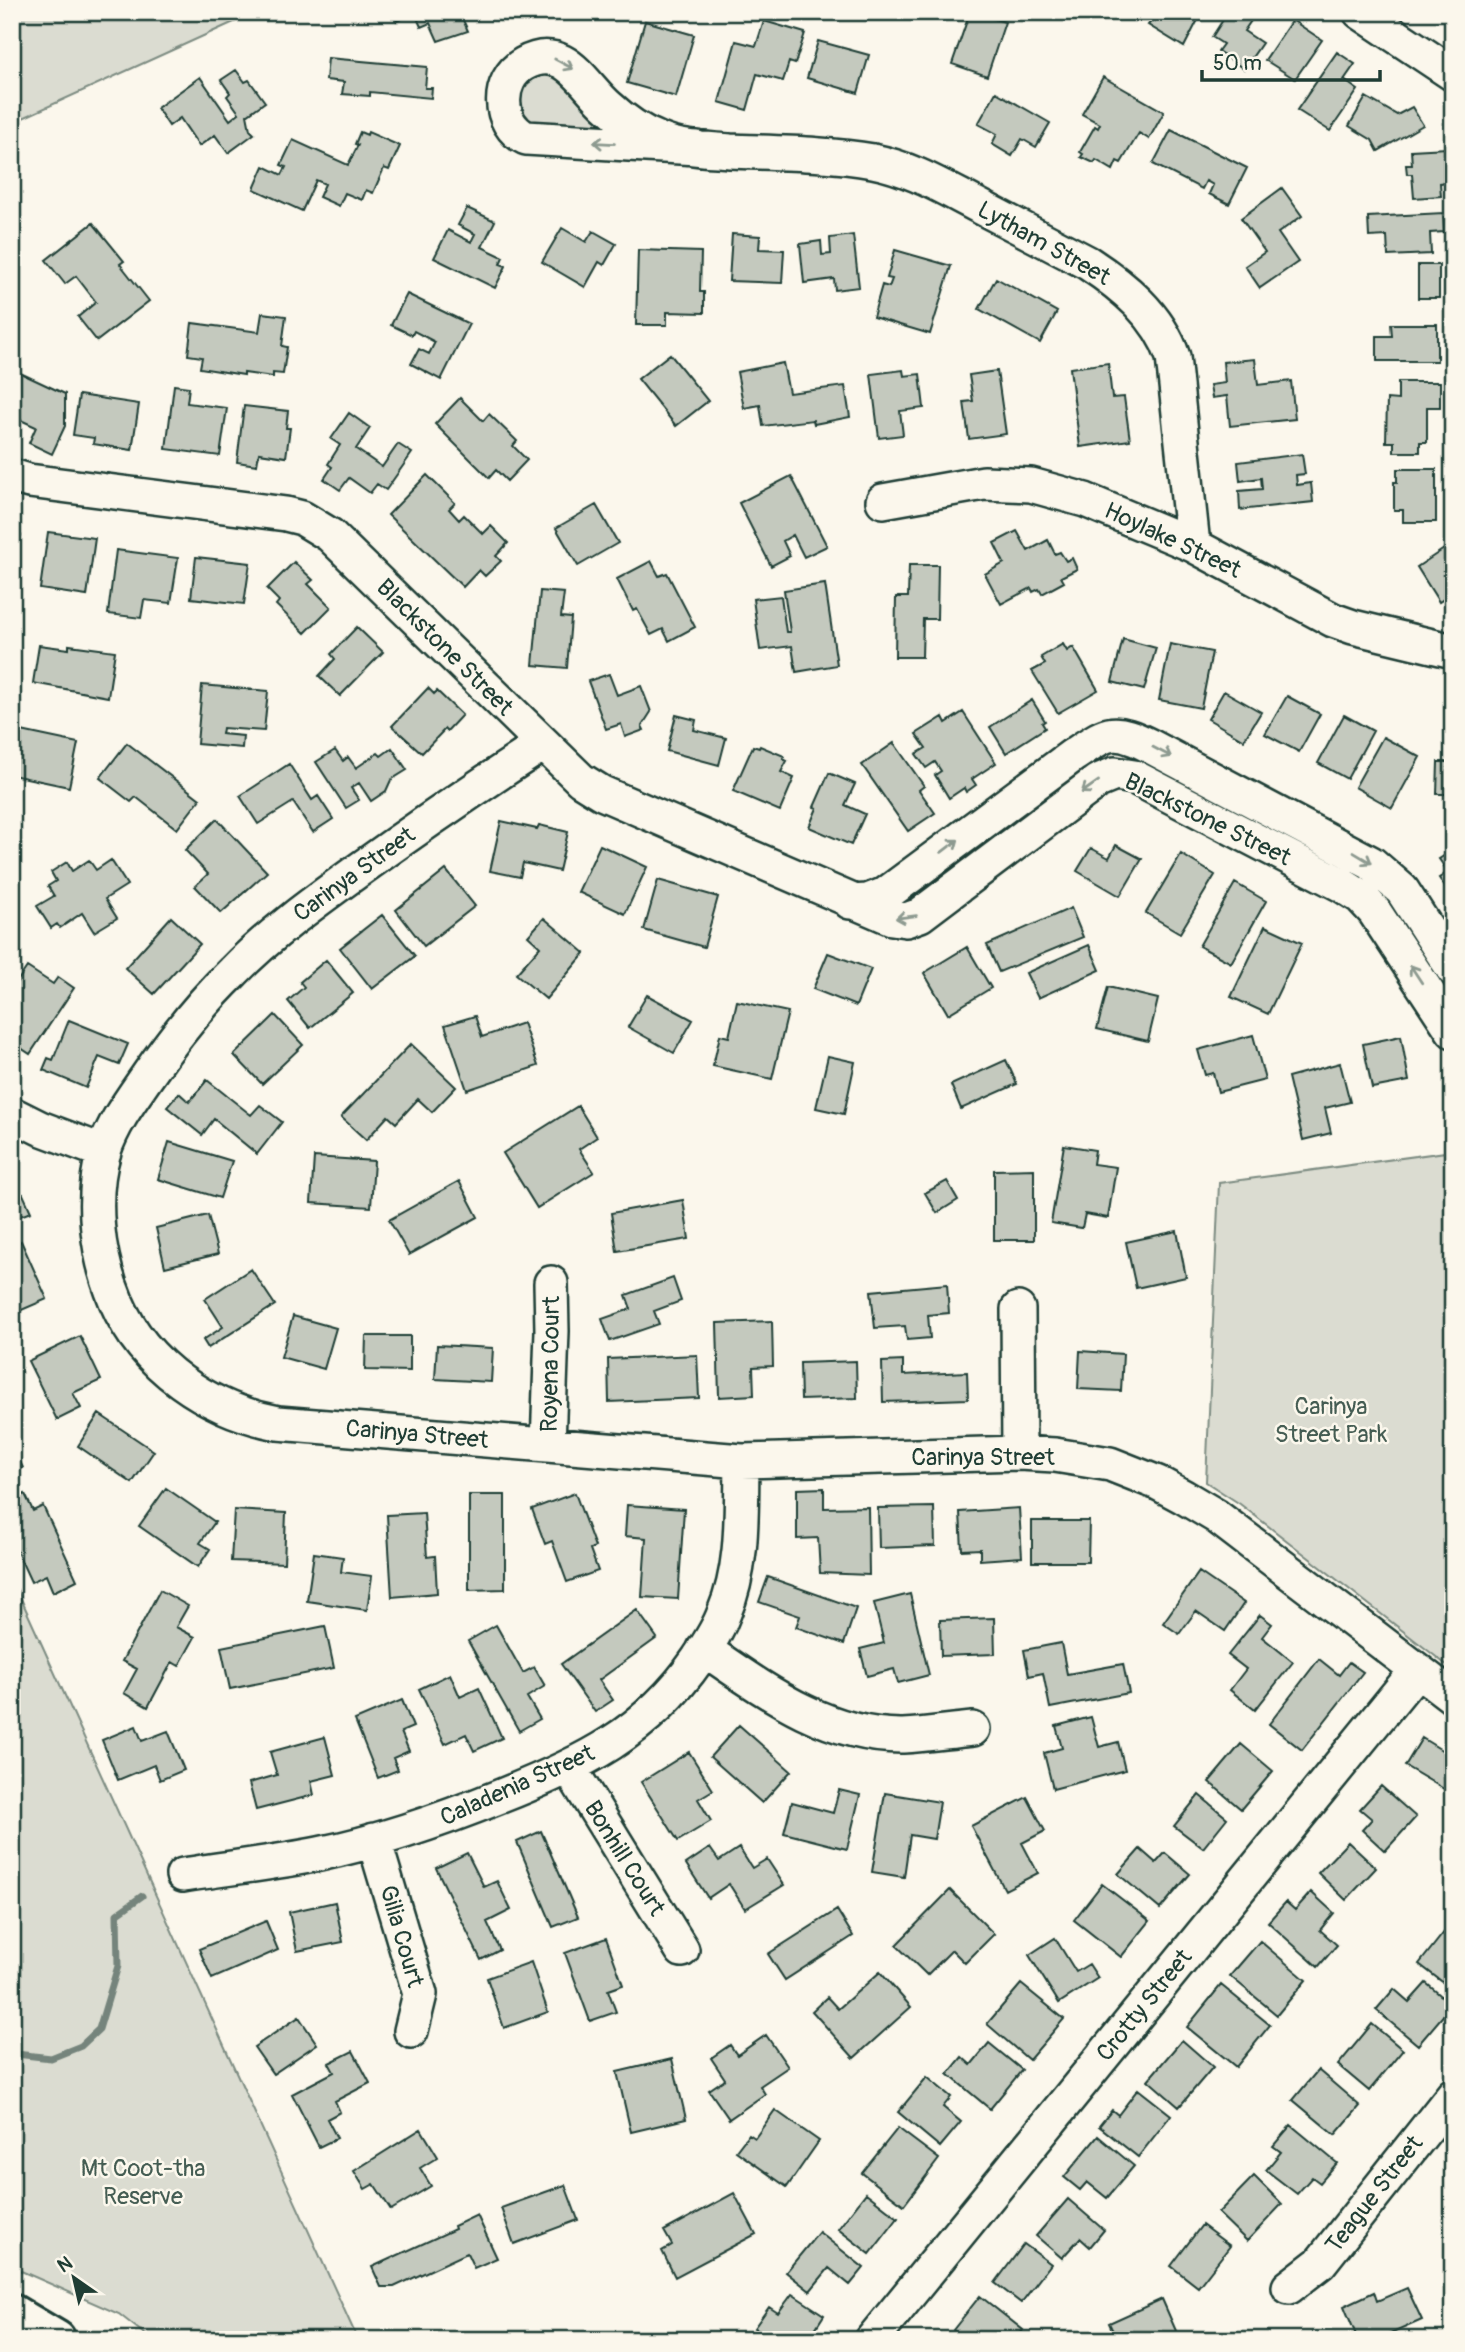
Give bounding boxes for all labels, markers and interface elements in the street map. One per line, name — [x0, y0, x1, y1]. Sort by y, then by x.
scale bar — [1202, 38, 1381, 82]
text: 50 m — [1213, 50, 1262, 77]
one-way arrow — [553, 57, 573, 71]
one-way arrow — [593, 136, 616, 149]
street label: Lytham Street — [972, 195, 1116, 292]
street label: Hoylake Street — [1100, 496, 1246, 585]
street label: Blackstone Street — [370, 573, 519, 722]
one-way arrow — [1151, 746, 1172, 759]
street label: Blackstone Street — [1120, 767, 1296, 872]
one-way arrow — [1081, 780, 1100, 794]
street label: Carinya Street — [288, 820, 421, 928]
one-way arrow — [940, 839, 959, 853]
one-way arrow — [1353, 851, 1373, 865]
one-way arrow — [895, 911, 918, 924]
one-way arrow — [1408, 965, 1423, 984]
street label: Royena Court — [535, 1295, 566, 1432]
park label: Carinya Street Park — [1275, 1392, 1387, 1449]
street label: Carinya Street — [344, 1414, 490, 1455]
street label: Carinya Street — [911, 1443, 1055, 1472]
street label: Caladenia Street — [436, 1738, 599, 1832]
street label: Bonhill Court — [578, 1795, 672, 1921]
street label: Gilia Court — [373, 1882, 430, 1991]
street label: Crotty Street — [1090, 1943, 1199, 2067]
street label: Teague Street — [1320, 2130, 1429, 2259]
park label: Mt Coot-tha Reserve — [81, 2154, 205, 2211]
north arrow — [38, 2244, 108, 2314]
text: N — [53, 2251, 77, 2278]

